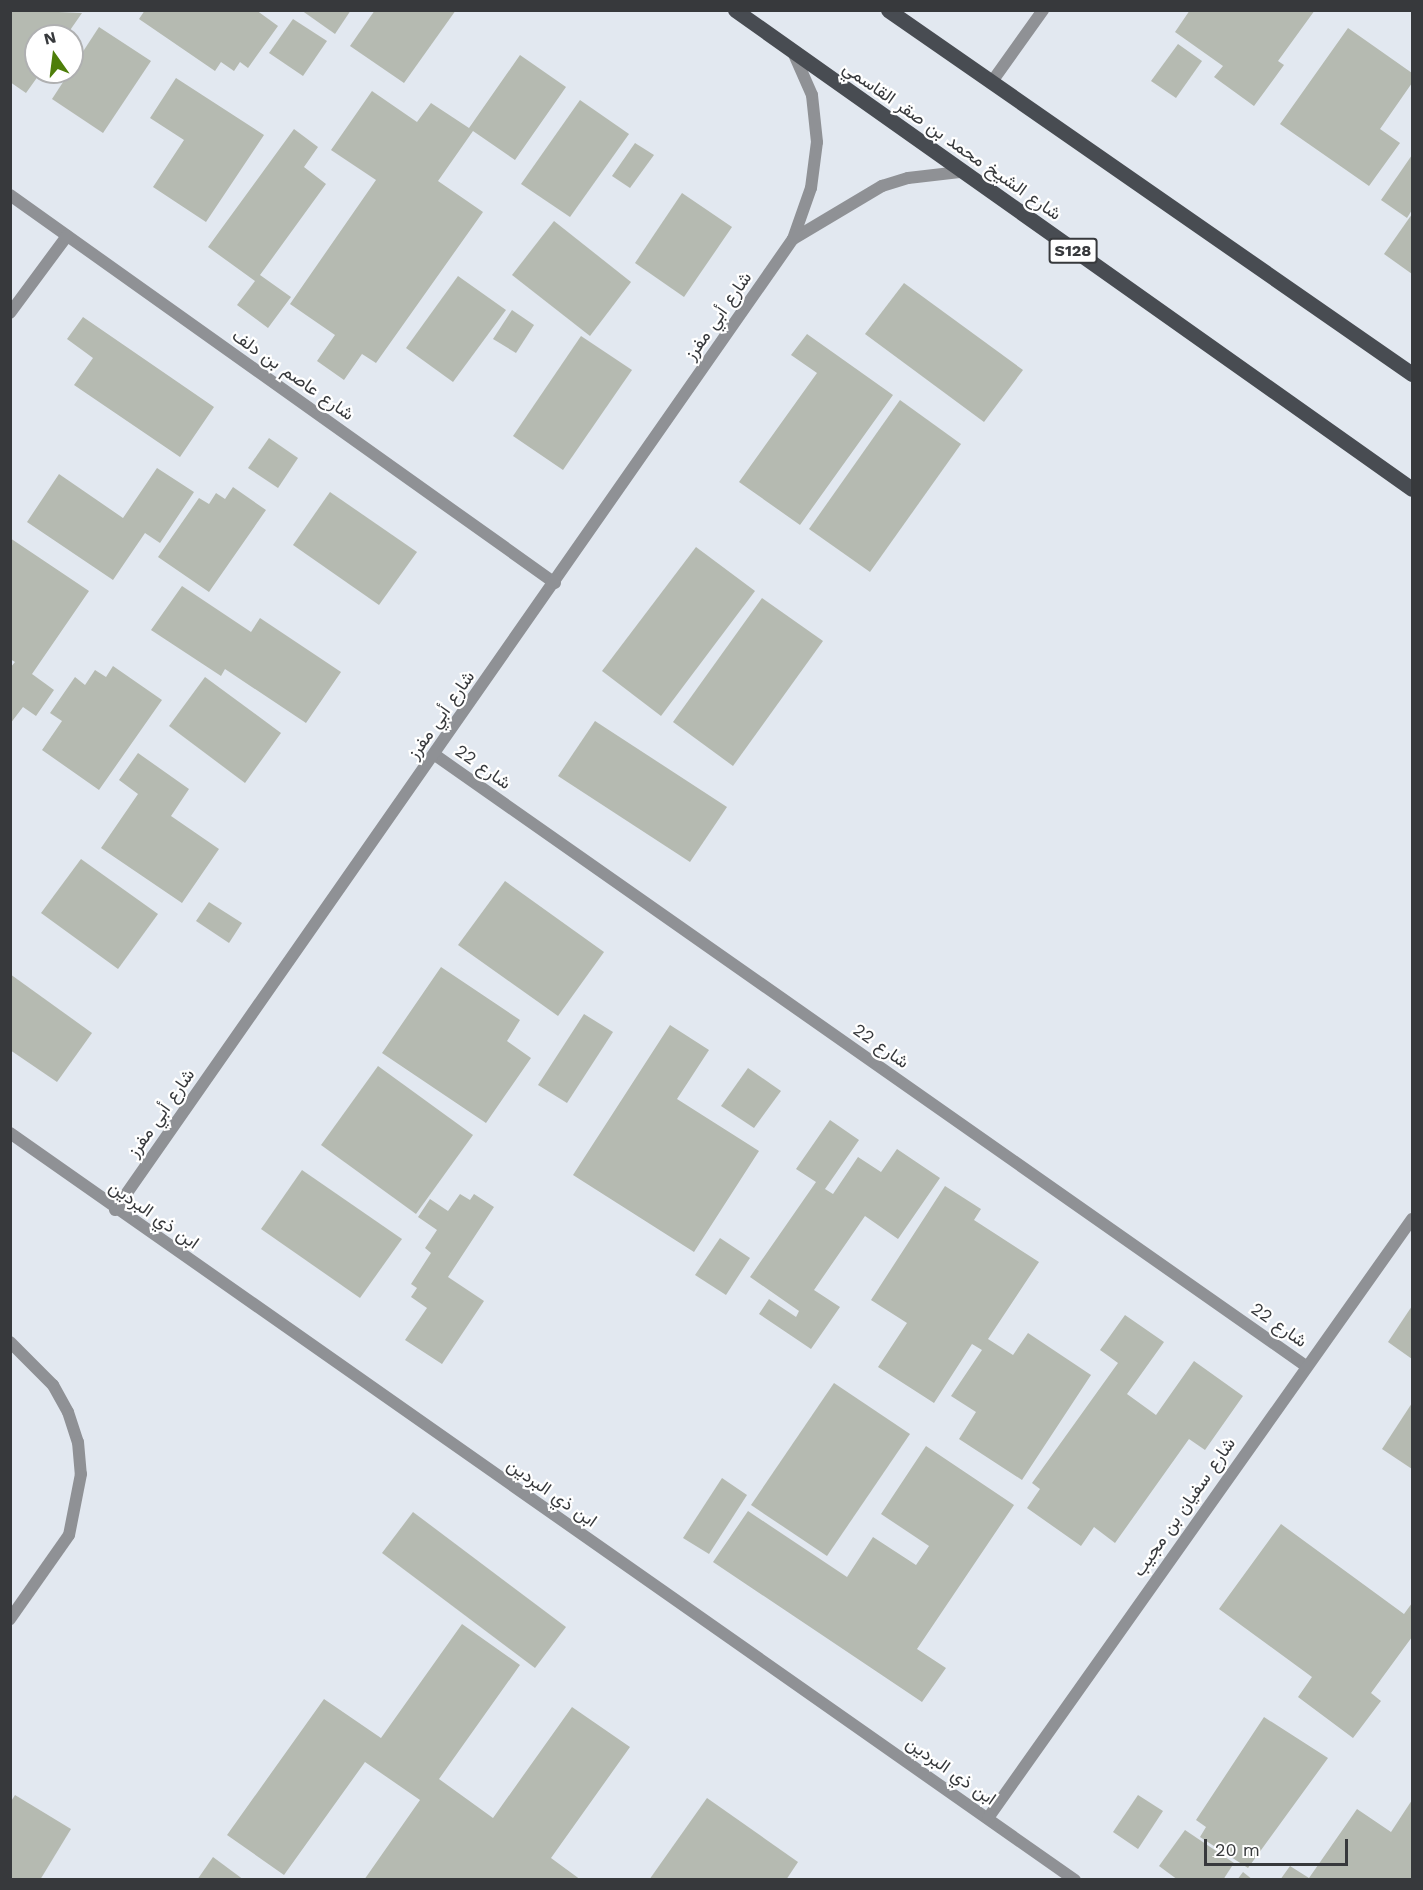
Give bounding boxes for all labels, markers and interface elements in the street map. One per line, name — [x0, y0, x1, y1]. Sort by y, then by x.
north arrow — [24, 24, 84, 84]
text: N — [42, 27, 58, 49]
street label: شارع الشيخ محمد بن صقر القاسمي — [839, 57, 1065, 225]
road number: S128 — [1048, 238, 1098, 264]
street label: شارع أبي مفرز — [680, 268, 756, 364]
street label: شارع عاصم بن دلف — [228, 325, 358, 425]
street label: شارع أبي مفرز — [403, 667, 479, 763]
street label: شارع 22 — [451, 740, 515, 794]
street label: شارع 22 — [849, 1019, 913, 1073]
street label: شارع أبي مفرز — [123, 1065, 199, 1161]
street label: ابن ذي البردين — [105, 1176, 203, 1254]
street label: شارع 22 — [1247, 1298, 1311, 1352]
street label: شارع سفيان بن مجيب — [1128, 1433, 1240, 1581]
street label: ابن ذي البردين — [503, 1454, 601, 1532]
street label: ابن ذي البردين — [902, 1732, 1000, 1810]
scale bar — [1207, 1827, 1351, 1865]
text: 20 m — [1215, 1839, 1260, 1860]

